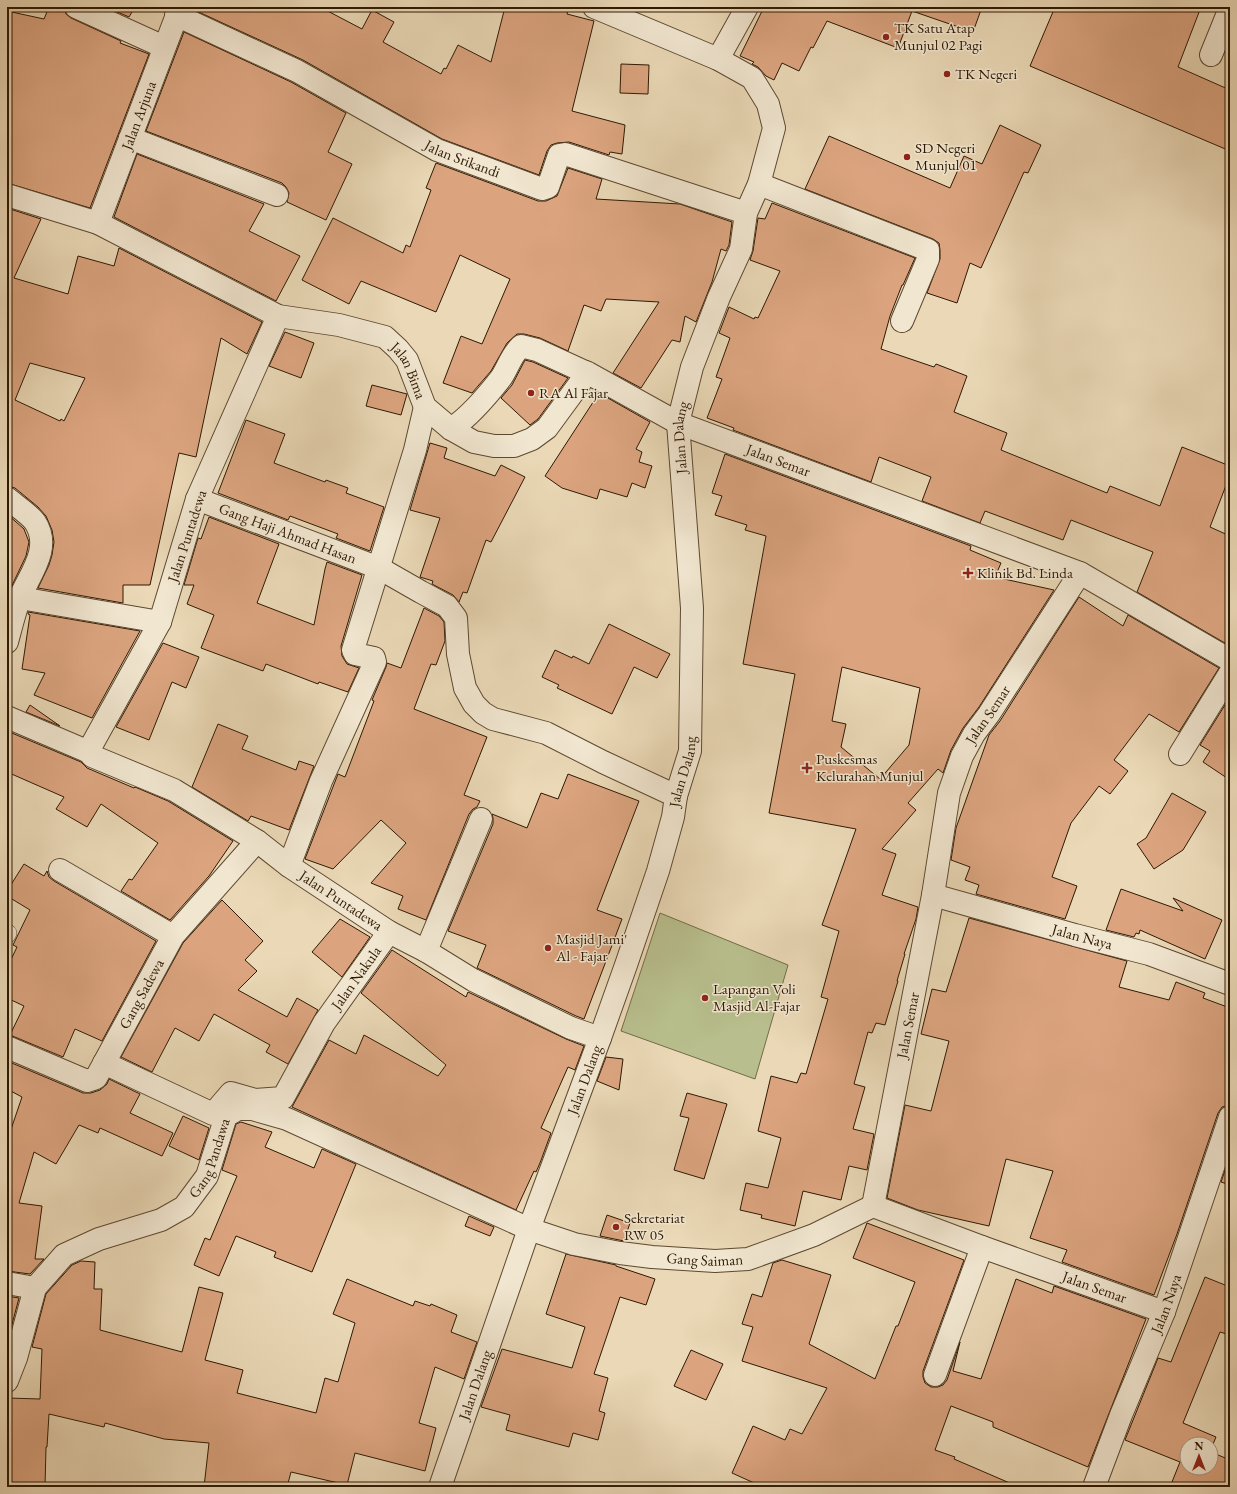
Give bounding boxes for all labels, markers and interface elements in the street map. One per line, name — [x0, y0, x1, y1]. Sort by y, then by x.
place label: TK Satu Atap Munjul 02 Pagi — [894, 18, 983, 54]
marker: TK Satu Atap Munjul 02 Pagi — [881, 32, 891, 42]
place label: TK Negeri — [955, 64, 1017, 83]
marker: TK Negeri — [942, 69, 952, 79]
street label: Jalan Arjuna — [116, 78, 160, 154]
street label: Jalan Srikandi — [420, 134, 503, 182]
place label: SD Negeri Munjul 01 — [915, 138, 977, 174]
marker: SD Negeri Munjul 01 — [902, 152, 912, 162]
street label: Jalan Bima — [386, 336, 431, 402]
place label: RA Al Fajar — [539, 383, 608, 402]
marker: RA Al Fajar — [526, 388, 536, 398]
street label: Jalan Dalang — [668, 399, 692, 477]
street label: Jalan Semar — [742, 439, 813, 481]
street label: Jalan Puntadewa — [162, 487, 210, 586]
street label: Gang Haji Ahmad Hasan — [216, 498, 360, 568]
place label: Klinik Bd. Linda — [977, 563, 1073, 582]
marker: Klinik Bd. Linda — [962, 567, 974, 579]
street label: Jalan Semar — [960, 681, 1014, 749]
street label: Jalan Dalang — [664, 736, 699, 810]
place label: Puskesmas Kelurahan Munjul — [816, 749, 924, 785]
marker: Puskesmas Kelurahan Munjul — [801, 762, 813, 774]
street label: Jalan Puntadewa — [294, 864, 387, 934]
street label: Jalan Naya — [1048, 918, 1115, 953]
place label: Masjid Jami' Al - Fajar — [555, 929, 627, 965]
street label: Jalan Nakula — [325, 942, 385, 1015]
marker: Masjid Jami' Al - Fajar — [543, 943, 553, 953]
street label: Gang Sadewa — [114, 955, 168, 1032]
place label: Lapangan Voli Masjid Al-Fajar — [713, 979, 800, 1015]
street label: Jalan Semar — [891, 990, 923, 1062]
marker: Lapangan Voli Masjid Al-Fajar — [700, 993, 710, 1003]
street label: Jalan Dalang — [562, 1042, 606, 1119]
street label: Gang Pandawa — [184, 1116, 234, 1202]
place label: Sekretariat RW 05 — [624, 1208, 685, 1244]
marker: Sekretariat RW 05 — [611, 1222, 621, 1232]
street label: Gang Saiman — [666, 1248, 744, 1270]
street label: Jalan Semar — [1058, 1266, 1130, 1307]
street label: Jalan Naya — [1145, 1272, 1185, 1338]
street label: Jalan Dalang — [453, 1347, 496, 1424]
north arrow — [1179, 1436, 1219, 1476]
text: N — [1195, 1439, 1204, 1453]

